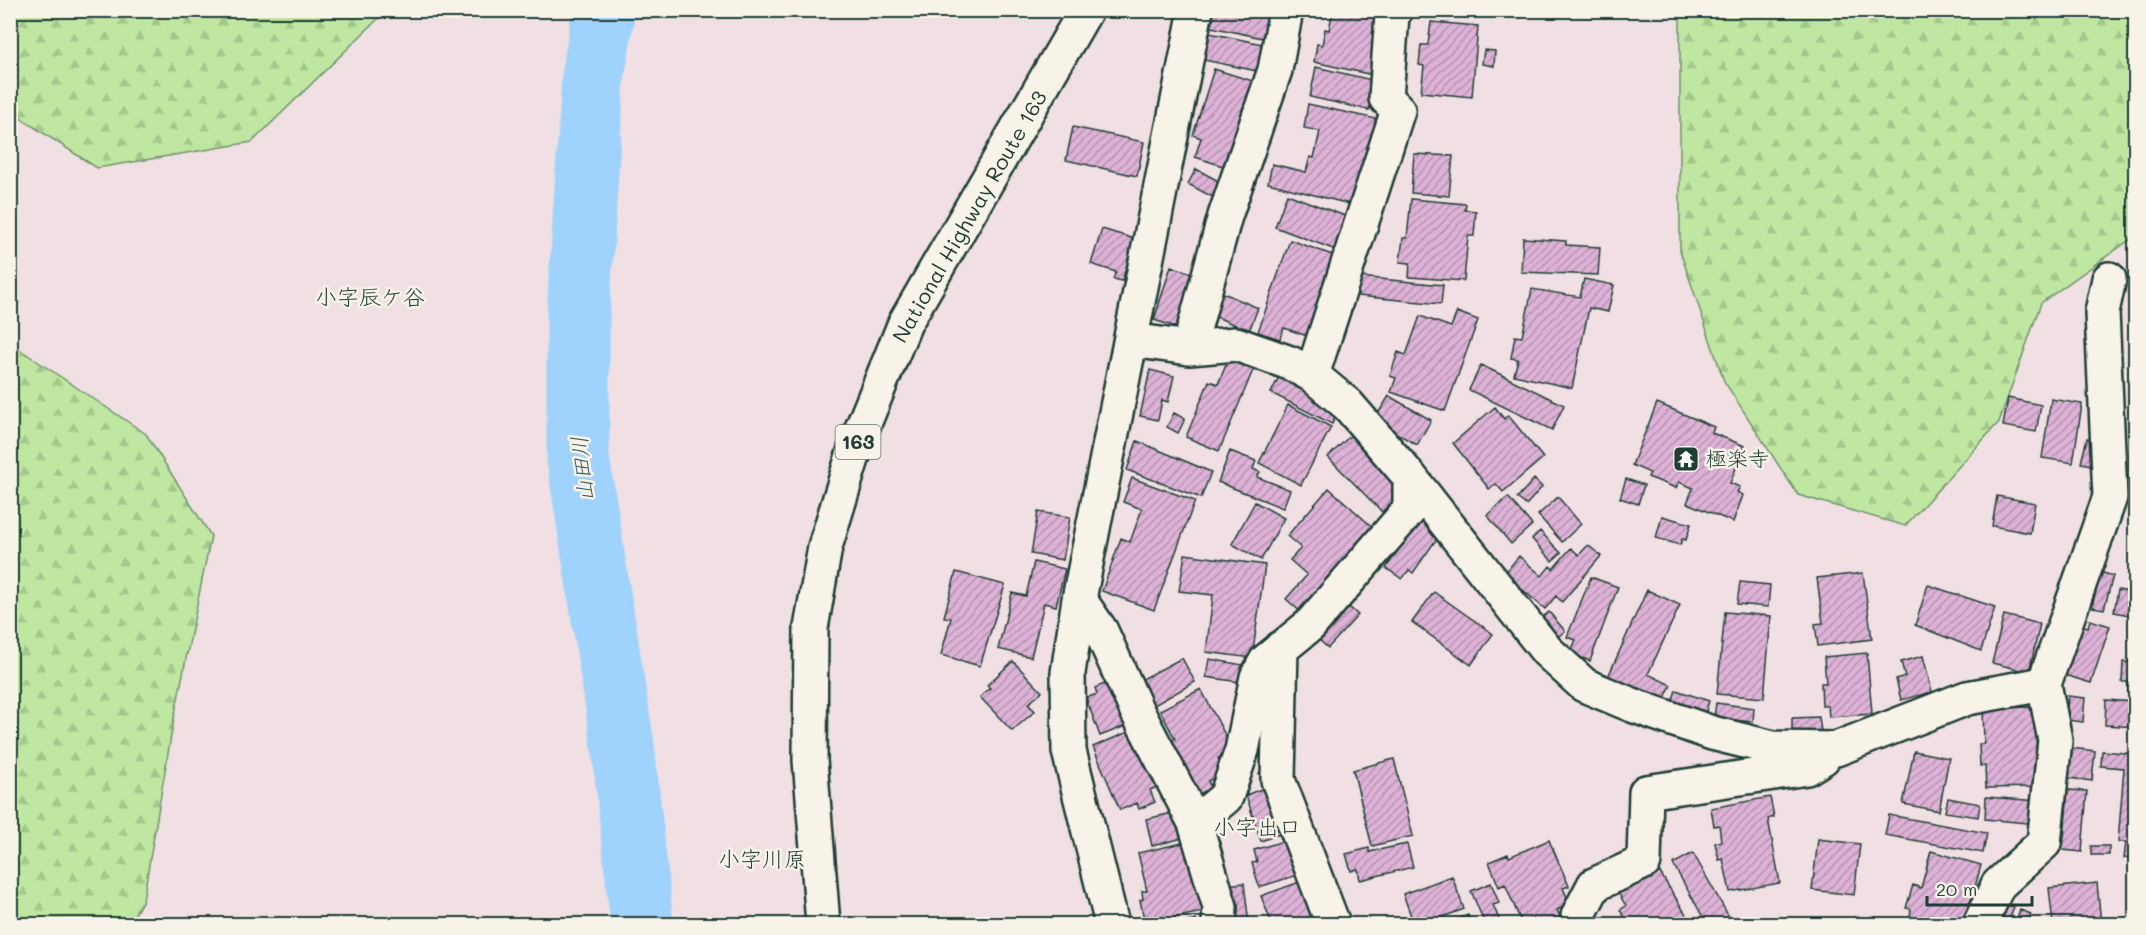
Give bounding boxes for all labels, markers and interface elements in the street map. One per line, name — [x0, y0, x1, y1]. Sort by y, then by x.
street label: National Highway Route 163 — [885, 85, 1052, 347]
district label: 小字辰ケ谷 — [315, 282, 425, 311]
road number: 163 — [836, 425, 880, 459]
water label: 山田川 — [564, 435, 599, 503]
temple icon: 極楽寺 — [1671, 444, 1701, 474]
place label: 極楽寺 — [1706, 444, 1769, 471]
district label: 小字出口 — [1213, 812, 1301, 841]
district label: 小字川原 — [718, 844, 806, 873]
scale bar — [1927, 869, 2032, 907]
text: 20 m — [1936, 877, 1977, 901]

